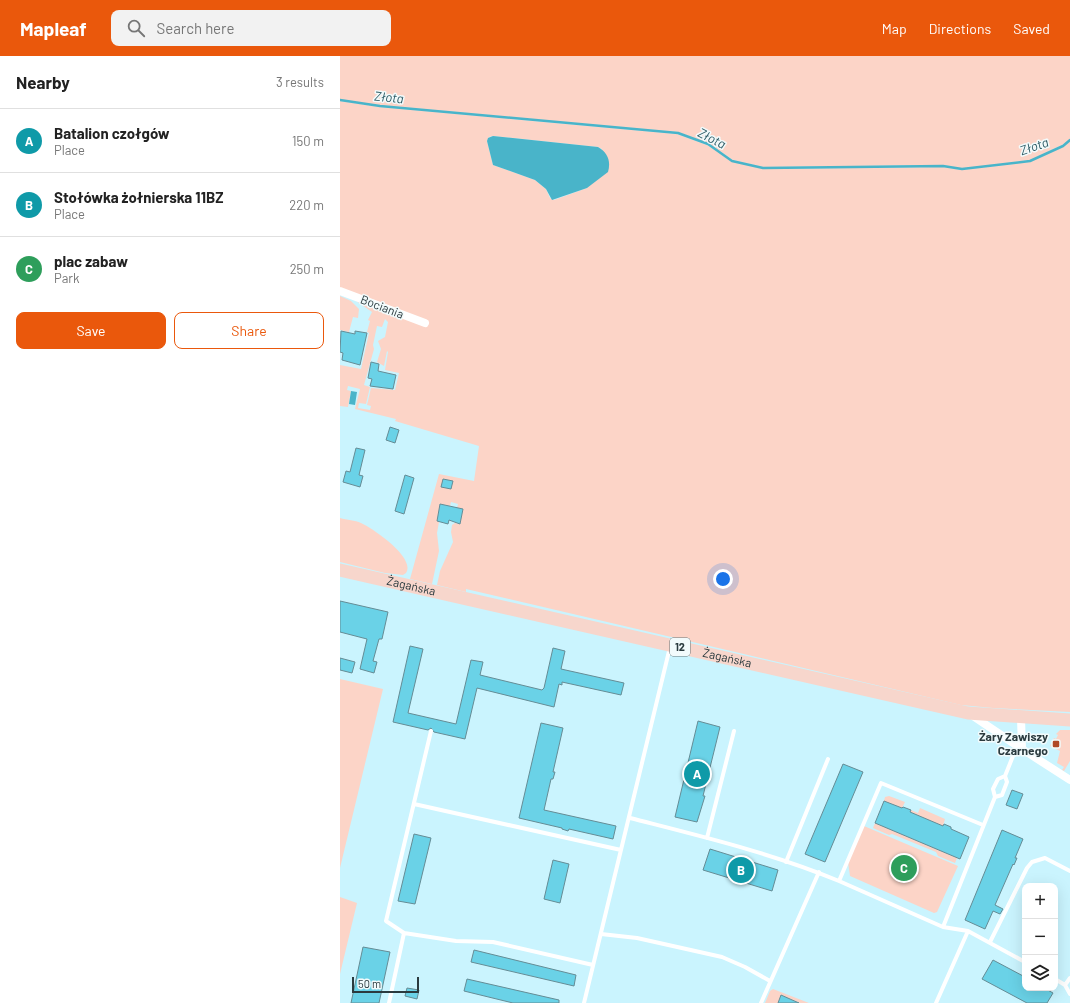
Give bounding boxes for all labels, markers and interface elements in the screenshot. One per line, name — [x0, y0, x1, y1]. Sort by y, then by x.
search box — [111, 10, 391, 46]
text: Mapleaf — [20, 17, 87, 40]
icon: search — [125, 17, 147, 39]
text: Search here — [157, 19, 235, 37]
text: Map — [882, 20, 907, 37]
text: Directions — [929, 20, 991, 37]
text: Saved — [1013, 20, 1050, 37]
text: Nearby — [16, 72, 70, 92]
text: 3 results — [276, 74, 324, 90]
water label: Złota — [374, 88, 405, 107]
text: Batalion czołgów — [54, 124, 170, 142]
water label: Złota — [695, 124, 729, 152]
text: A — [25, 133, 33, 149]
text: 150 m — [292, 133, 324, 149]
water label: Złota — [1017, 134, 1051, 158]
text: Place — [54, 142, 85, 158]
text: Stołówka żołnierska 11BZ — [54, 188, 224, 206]
text: B — [25, 197, 33, 213]
text: 220 m — [289, 197, 324, 213]
text: Place — [54, 206, 85, 222]
text: plac zabaw — [54, 252, 128, 270]
text: C — [25, 261, 33, 277]
text: 250 m — [290, 261, 324, 277]
text: Park — [54, 270, 80, 286]
street label: Bociania — [359, 291, 406, 321]
button: Save — [16, 312, 166, 349]
button: Share — [174, 312, 324, 349]
your location — [713, 569, 733, 589]
street label: Żagańska — [386, 573, 437, 598]
road number: 12 — [670, 638, 690, 656]
street label: Żagańska — [702, 645, 753, 669]
place label: Żary Zawiszy Czarnego — [979, 729, 1048, 757]
marker: Żary Zawiszy Czarnego — [1051, 739, 1061, 749]
pin: A — [684, 759, 710, 789]
pin: C — [891, 853, 917, 883]
pin: B — [728, 855, 754, 885]
map controls — [1022, 883, 1058, 991]
button: + — [1022, 883, 1058, 919]
button: − — [1022, 919, 1058, 955]
button: layers — [1022, 955, 1058, 991]
scale bar — [352, 975, 419, 994]
text: 50 m — [358, 977, 381, 990]

